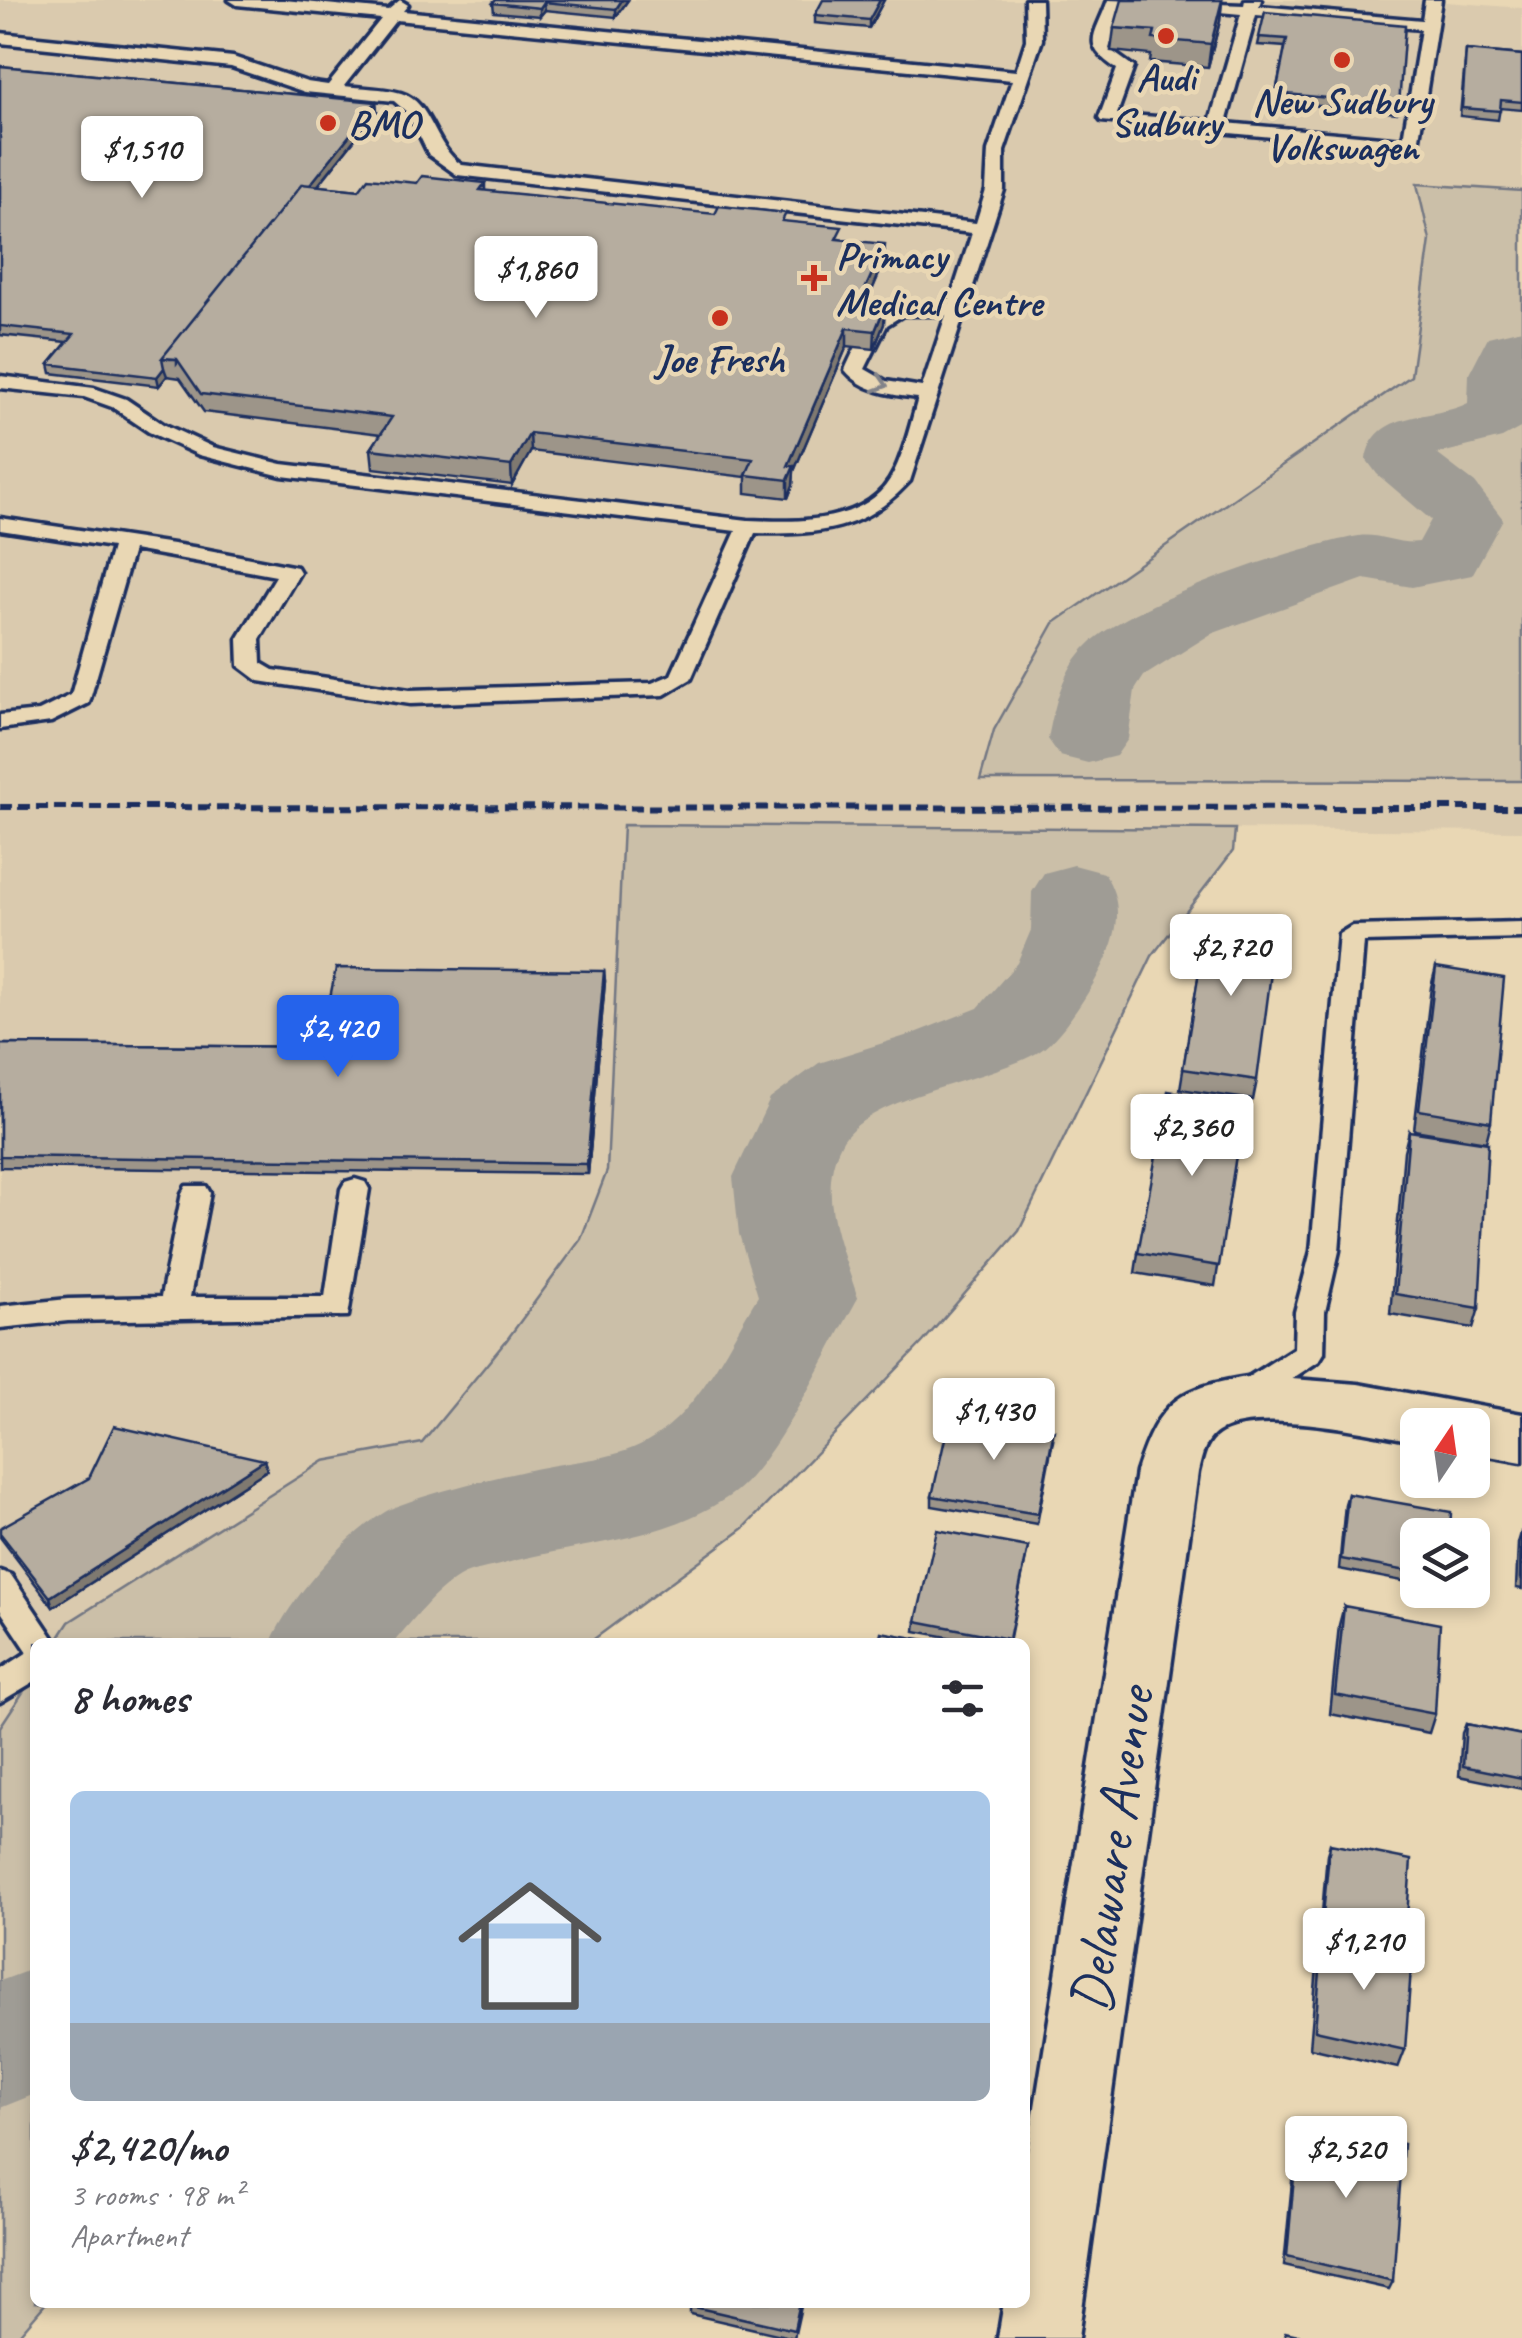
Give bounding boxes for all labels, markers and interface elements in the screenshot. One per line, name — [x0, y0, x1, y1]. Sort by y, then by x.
marker: Audi Sudbury — [1155, 25, 1177, 47]
marker: New Sudbury Volkswagen — [1331, 49, 1353, 71]
place label: Audi Sudbury — [1111, 52, 1225, 148]
place label: New Sudbury Volkswagen — [1252, 76, 1435, 172]
place label: BMO — [348, 99, 423, 149]
marker: BMO — [317, 112, 339, 134]
pin: $1,510 — [61, 116, 223, 201]
text: $1,510 — [103, 128, 181, 169]
place label: Primacy Medical Centre — [836, 231, 1045, 327]
pin: $1,860 — [455, 236, 617, 321]
text: $1,860 — [496, 248, 576, 289]
marker: Primacy Medical Centre — [801, 265, 827, 291]
marker: Joe Fresh — [709, 307, 731, 329]
place label: Joe Fresh — [653, 334, 786, 384]
one-way arrow — [872, 372, 889, 393]
pin: $2,720 — [1150, 914, 1312, 999]
text: $2,720 — [1192, 926, 1270, 967]
pin: $2,420 — [257, 995, 419, 1080]
text: $2,420 — [299, 1007, 377, 1048]
pin: $2,360 — [1111, 1094, 1273, 1179]
text: $2,360 — [1152, 1106, 1232, 1147]
pin: $1,430 — [913, 1378, 1075, 1463]
text: $1,430 — [955, 1390, 1033, 1431]
north arrow — [1400, 1408, 1490, 1498]
map controls — [1400, 1408, 1490, 1608]
button: layers — [1400, 1518, 1490, 1608]
icon: filters — [935, 1671, 990, 1726]
text: 8 homes — [70, 1672, 189, 1725]
street label: Delaware Avenue — [1053, 1679, 1171, 2017]
icon: home — [440, 1856, 620, 2036]
pin: $1,210 — [1283, 1908, 1445, 1993]
text: $1,210 — [1325, 1920, 1403, 1961]
pin: $2,520 — [1265, 2116, 1427, 2201]
text: $2,420/mo — [70, 2121, 227, 2174]
text: $2,520 — [1307, 2128, 1385, 2169]
text: 3 rooms · 98 m² — [70, 2174, 243, 2215]
text: Apartment — [70, 2215, 188, 2256]

